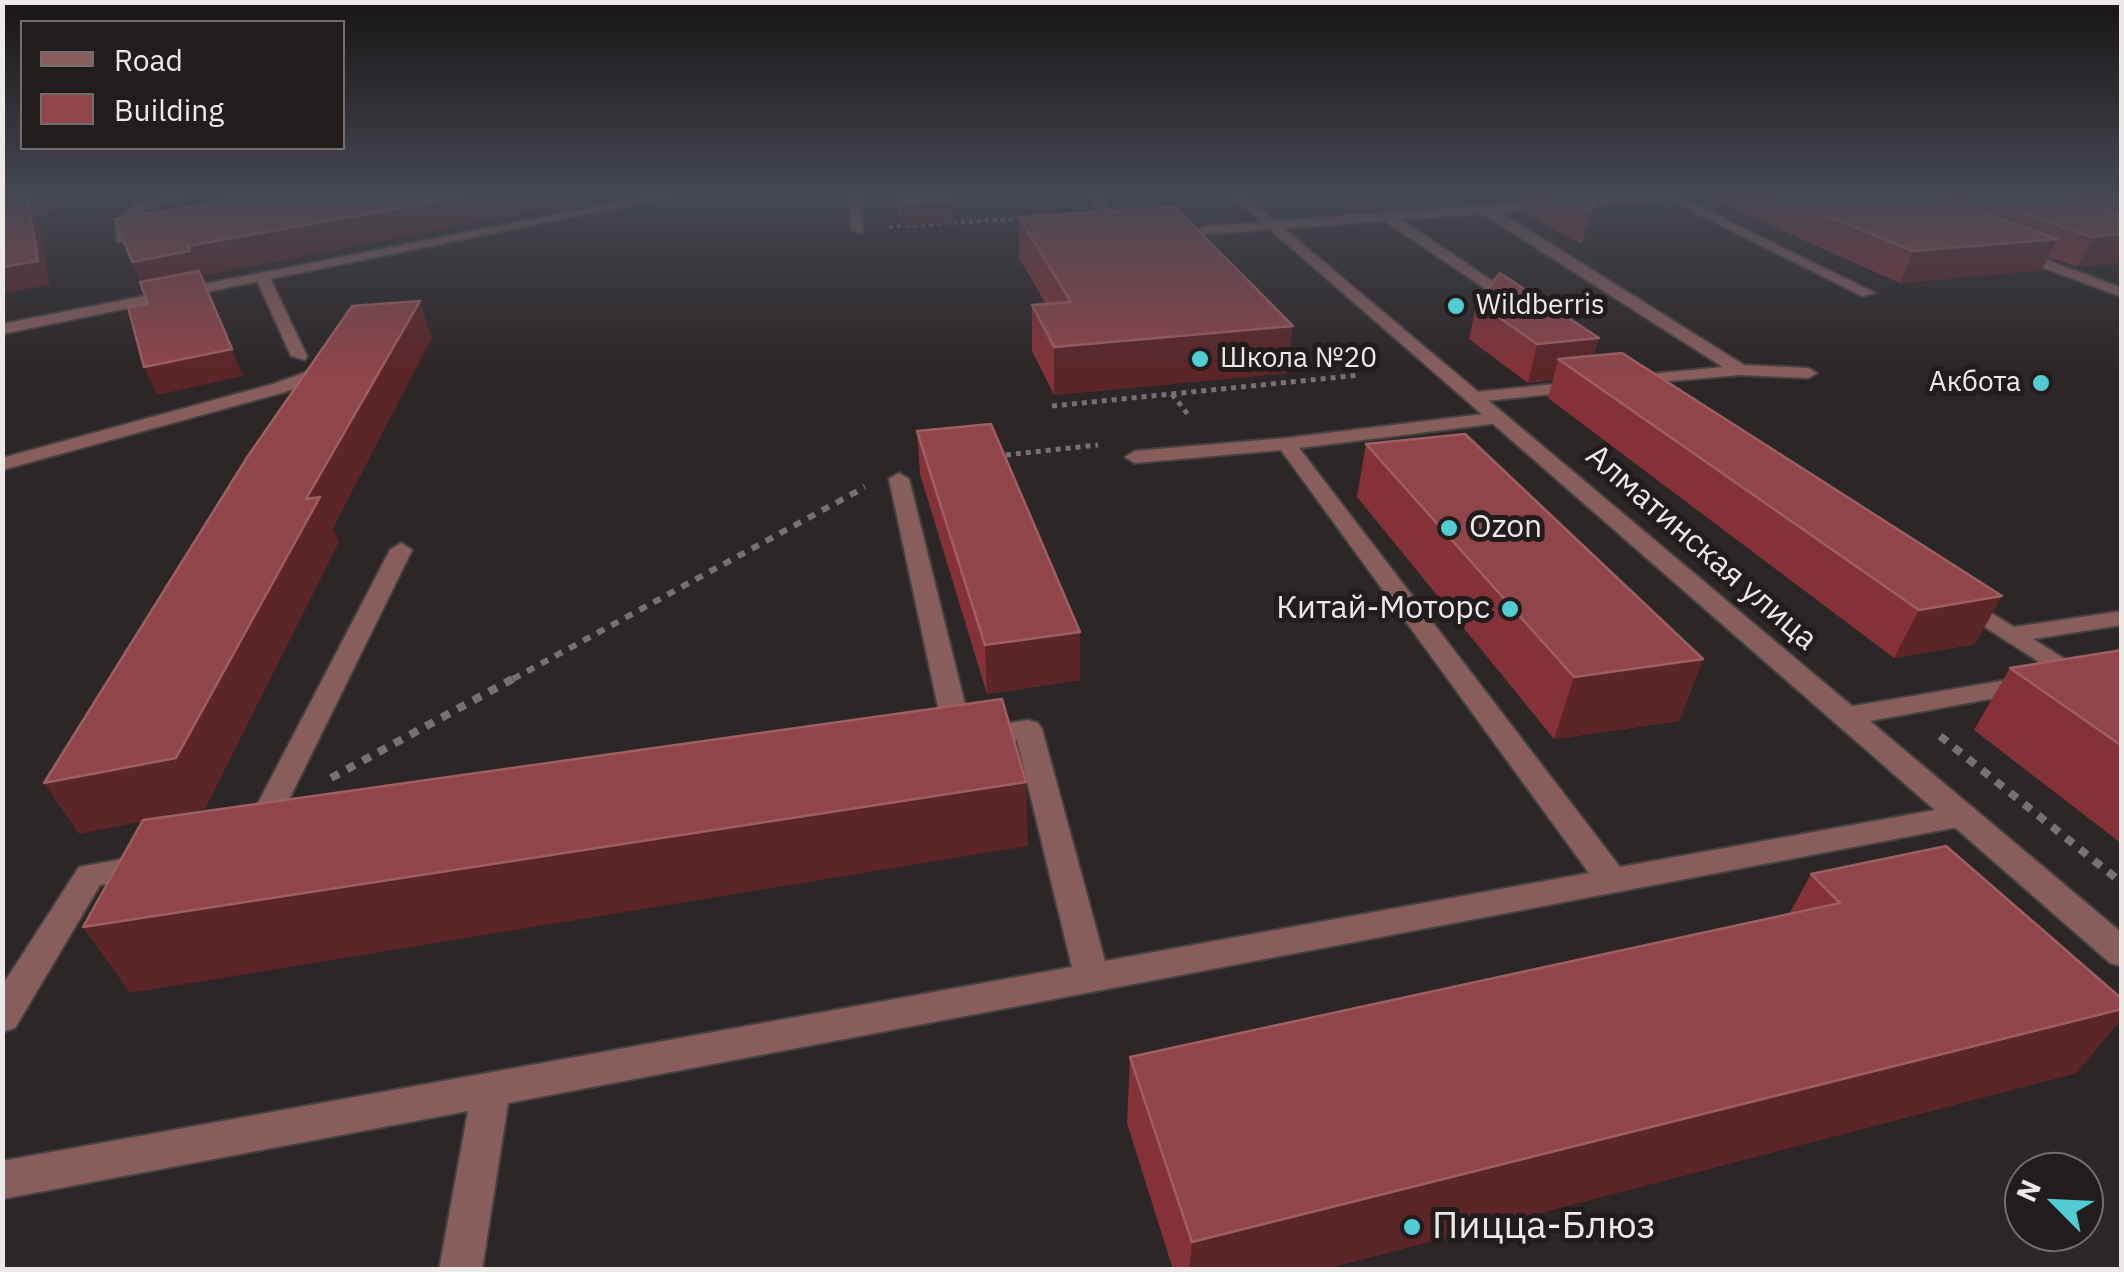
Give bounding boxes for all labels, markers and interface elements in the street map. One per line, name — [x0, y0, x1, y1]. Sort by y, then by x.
legend — [20, 20, 345, 150]
text: Road — [114, 40, 183, 79]
text: Building — [114, 90, 224, 129]
place label: Wildberris — [1476, 289, 1605, 323]
marker: Wildberris — [1445, 295, 1467, 317]
place label: Школа №20 — [1220, 342, 1377, 376]
marker: Школа №20 — [1189, 348, 1211, 370]
place label: Акбота — [1929, 366, 2021, 400]
marker: Акбота — [2030, 372, 2052, 394]
street label: Алматинская улица — [1577, 437, 1825, 659]
place label: Ozon — [1469, 509, 1542, 547]
marker: Ozon — [1438, 517, 1460, 539]
place label: Китай-Моторс — [1276, 590, 1490, 628]
marker: Китай-Моторс — [1499, 598, 1521, 620]
north arrow — [2004, 1152, 2104, 1252]
text: N — [2007, 1174, 2049, 1207]
place label: Пицца-Блюз — [1432, 1204, 1656, 1250]
marker: Пицца-Блюз — [1401, 1216, 1423, 1238]

